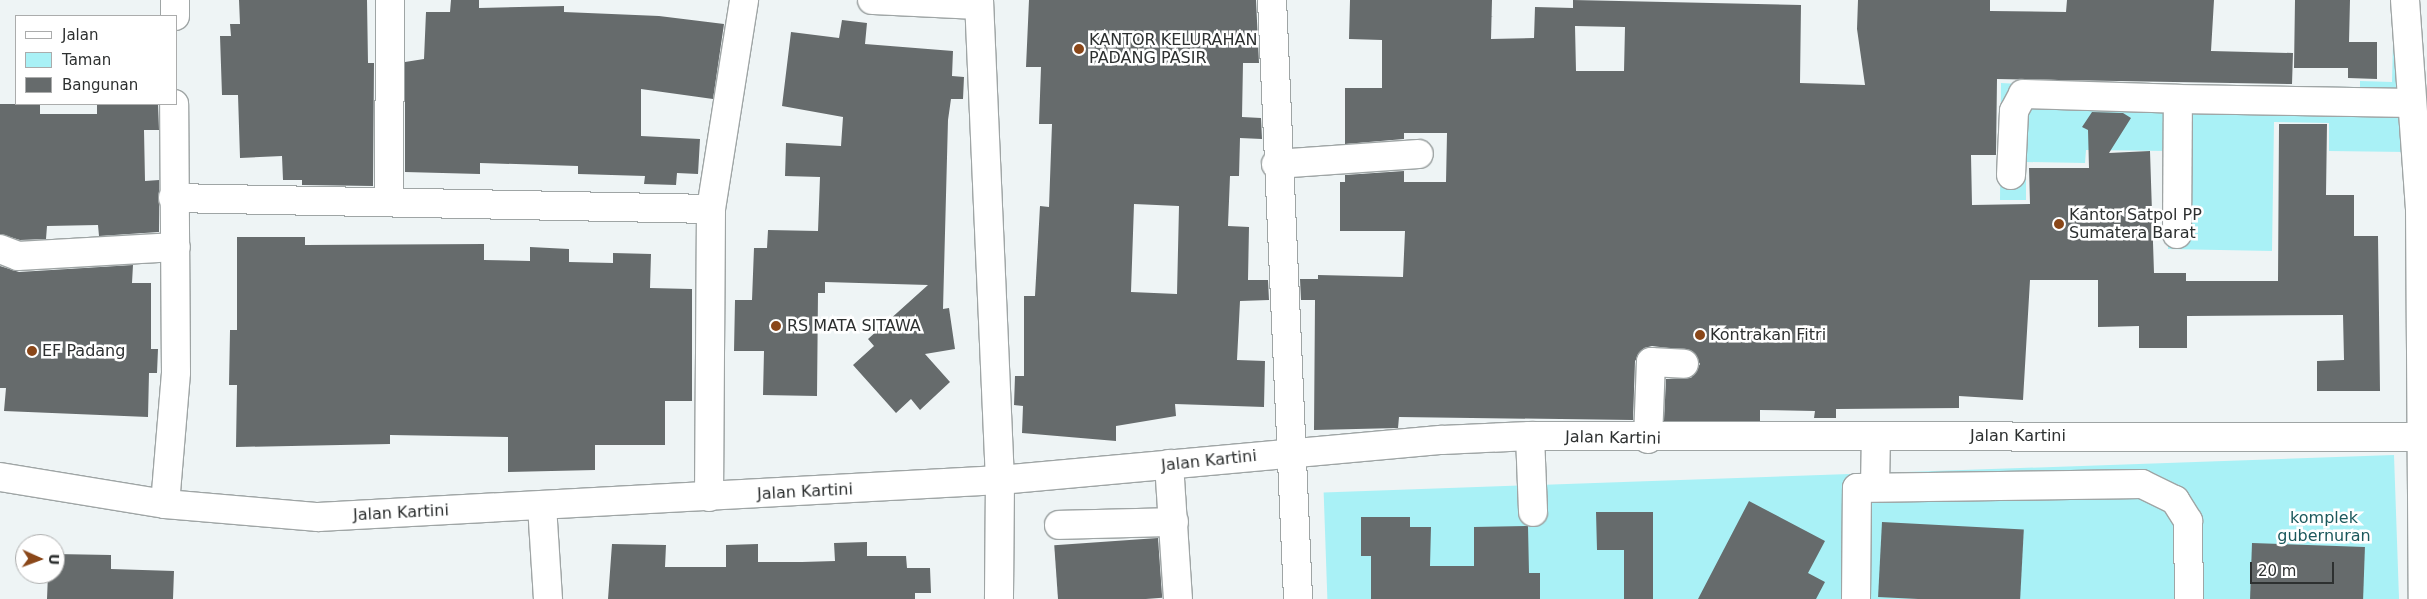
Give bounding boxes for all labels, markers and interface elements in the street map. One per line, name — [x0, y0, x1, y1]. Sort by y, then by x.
legend — [15, 15, 178, 105]
text: Jalan — [62, 26, 98, 44]
place label: KANTOR KELURAHAN PADANG PASIR — [1089, 30, 1257, 68]
marker: KANTOR KELURAHAN PADANG PASIR — [1073, 43, 1085, 55]
text: Taman — [62, 51, 111, 69]
text: Bangunan — [62, 76, 138, 94]
place label: Kantor Satpol PP Sumatera Barat — [2069, 205, 2202, 243]
marker: Kantor Satpol PP Sumatera Barat — [2053, 218, 2065, 230]
place label: RS MATA SITAWA — [787, 316, 921, 336]
marker: RS MATA SITAWA — [769, 319, 783, 333]
place label: Kontrakan Fitri — [1710, 325, 1826, 345]
marker: Kontrakan Fitri — [1694, 329, 1706, 341]
place label: EF Padang — [42, 341, 125, 361]
marker: EF Padang — [26, 345, 38, 357]
street label: Jalan Kartini — [1970, 426, 2066, 446]
street label: Jalan Kartini — [1565, 428, 1661, 448]
street label: Jalan Kartini — [1160, 446, 1258, 476]
street label: Jalan Kartini — [757, 480, 853, 504]
street label: Jalan Kartini — [353, 501, 449, 525]
park label: komplek gubernuran — [2277, 508, 2371, 546]
north arrow — [15, 534, 65, 584]
scale bar — [2252, 552, 2336, 584]
text: U — [46, 554, 62, 565]
text: 20 m — [2258, 562, 2296, 580]

